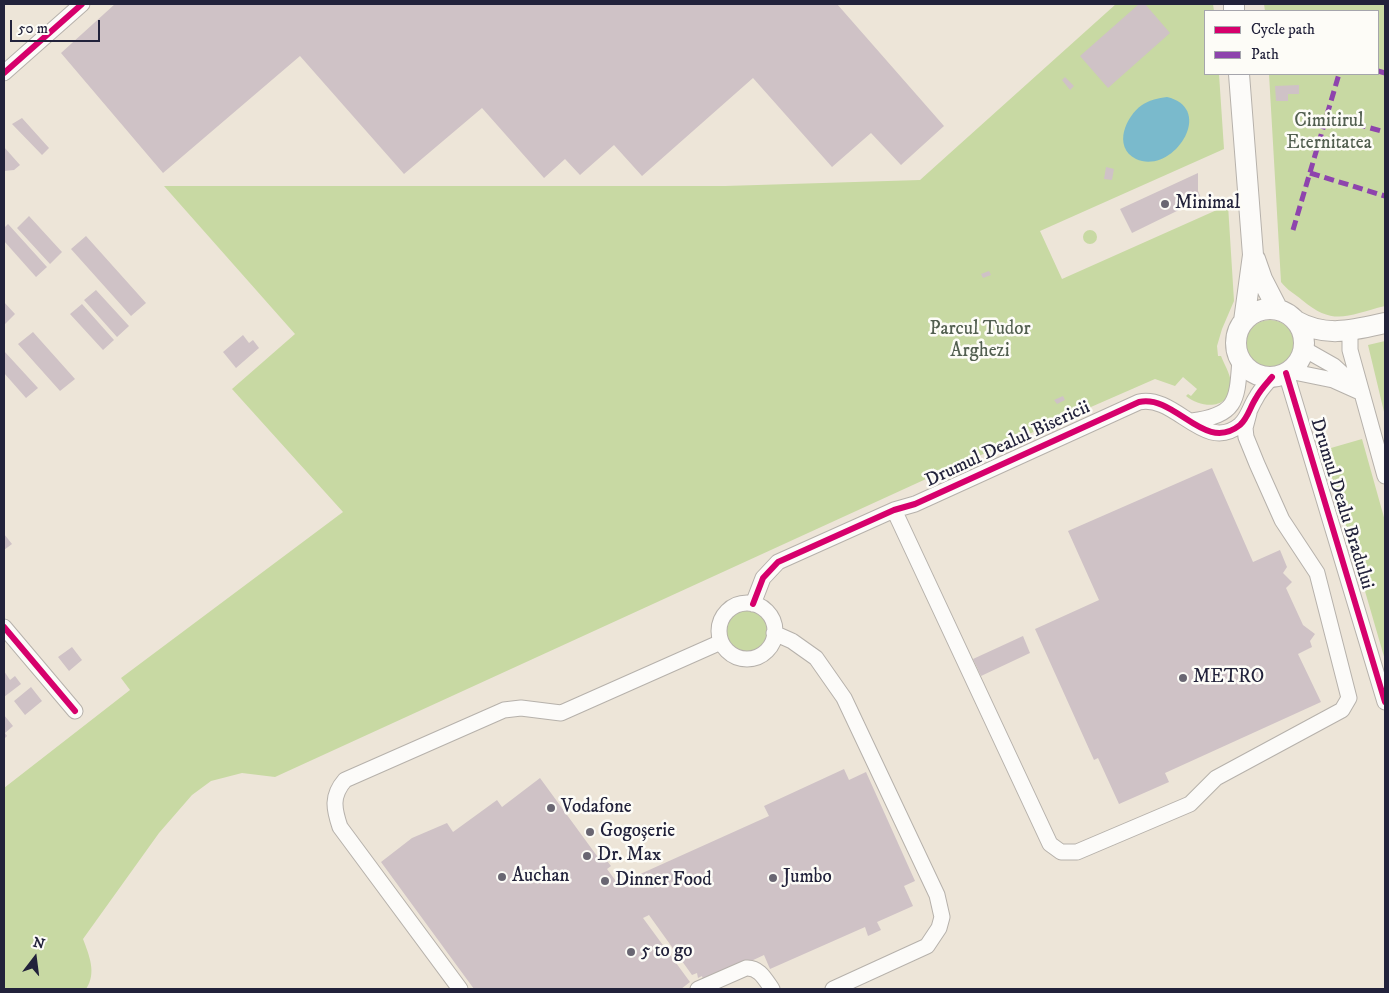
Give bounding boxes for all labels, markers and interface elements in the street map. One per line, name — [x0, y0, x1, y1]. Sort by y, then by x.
scale bar — [12, 10, 102, 42]
legend — [1204, 10, 1379, 75]
text: 50 m — [18, 19, 48, 38]
text: Cycle path — [1251, 20, 1315, 39]
text: Path — [1251, 45, 1279, 64]
park label: Cimitirul Eternitatea — [1286, 111, 1372, 155]
place label: Minimal — [1175, 193, 1240, 215]
marker: Minimal — [1159, 198, 1171, 210]
park label: Parcul Tudor Arghezi — [929, 319, 1031, 363]
street label: Drumul Dealul Bisericii — [922, 397, 1094, 493]
street label: Drumul Dealu Bradului — [1304, 416, 1378, 592]
place label: METRO — [1193, 667, 1264, 689]
marker: METRO — [1177, 672, 1189, 684]
place label: Vodafone — [561, 797, 632, 819]
marker: Vodafone — [545, 802, 557, 814]
place label: Gogoșerie — [600, 821, 675, 843]
marker: Gogoșerie — [584, 826, 596, 838]
place label: Dr. Max — [597, 845, 661, 867]
marker: Dr. Max — [581, 850, 593, 862]
place label: Auchan — [512, 866, 569, 888]
place label: Jumbo — [783, 867, 832, 889]
place label: Dinner Food — [615, 870, 712, 892]
marker: Auchan — [496, 871, 508, 883]
marker: Jumbo — [767, 872, 779, 884]
marker: Dinner Food — [599, 875, 611, 887]
north arrow — [10, 933, 60, 983]
text: N — [31, 933, 47, 954]
place label: 5 to go — [641, 941, 692, 963]
marker: 5 to go — [625, 946, 637, 958]

